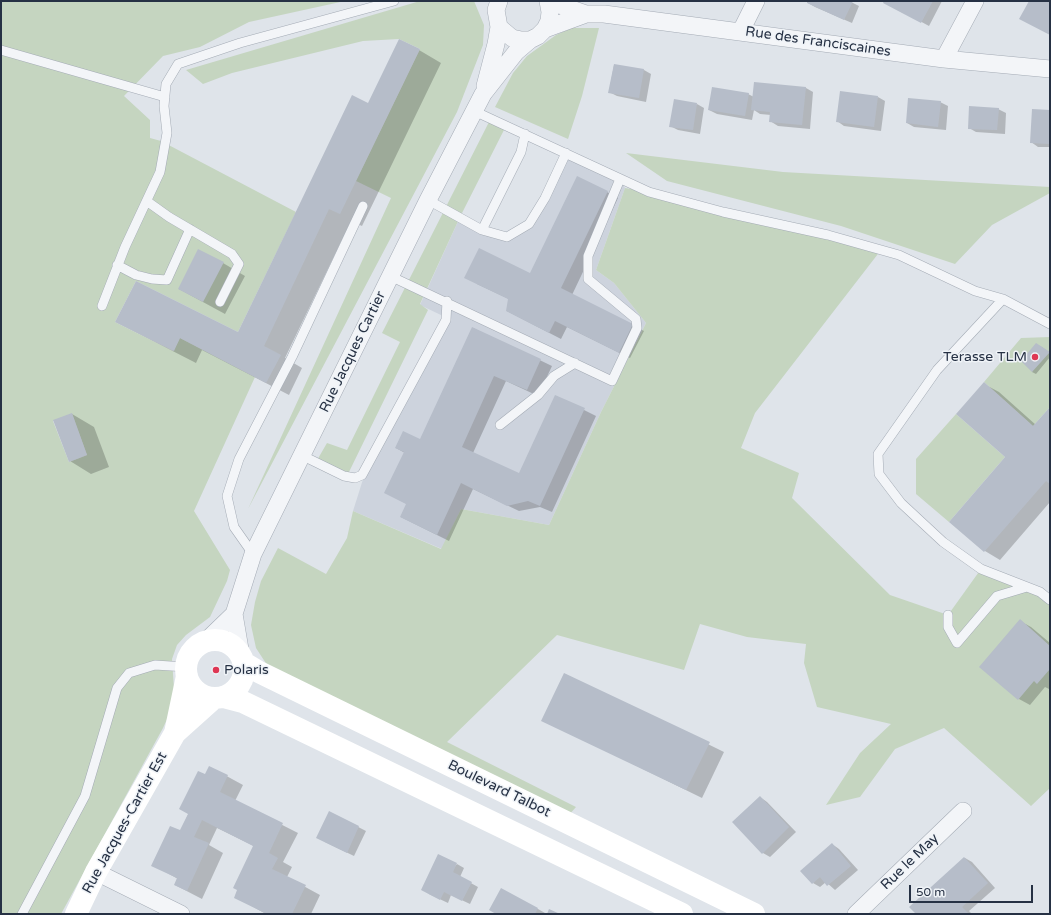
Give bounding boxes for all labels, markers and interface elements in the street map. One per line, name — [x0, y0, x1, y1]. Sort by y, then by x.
street label: Rue des Franciscaines — [744, 23, 892, 61]
street label: Rue Jacques Cartier — [316, 289, 390, 415]
place label: Terasse TLM — [943, 349, 1027, 365]
marker: Terasse TLM — [1030, 352, 1040, 362]
place label: Polaris — [224, 662, 269, 678]
marker: Polaris — [211, 665, 221, 675]
street label: Rue Jacques-Cartier Est — [79, 749, 171, 897]
street label: Boulevard Talbot — [445, 757, 553, 821]
street label: Rue le May — [878, 830, 942, 894]
scale bar — [911, 877, 1035, 903]
text: 50 m — [916, 885, 945, 899]

